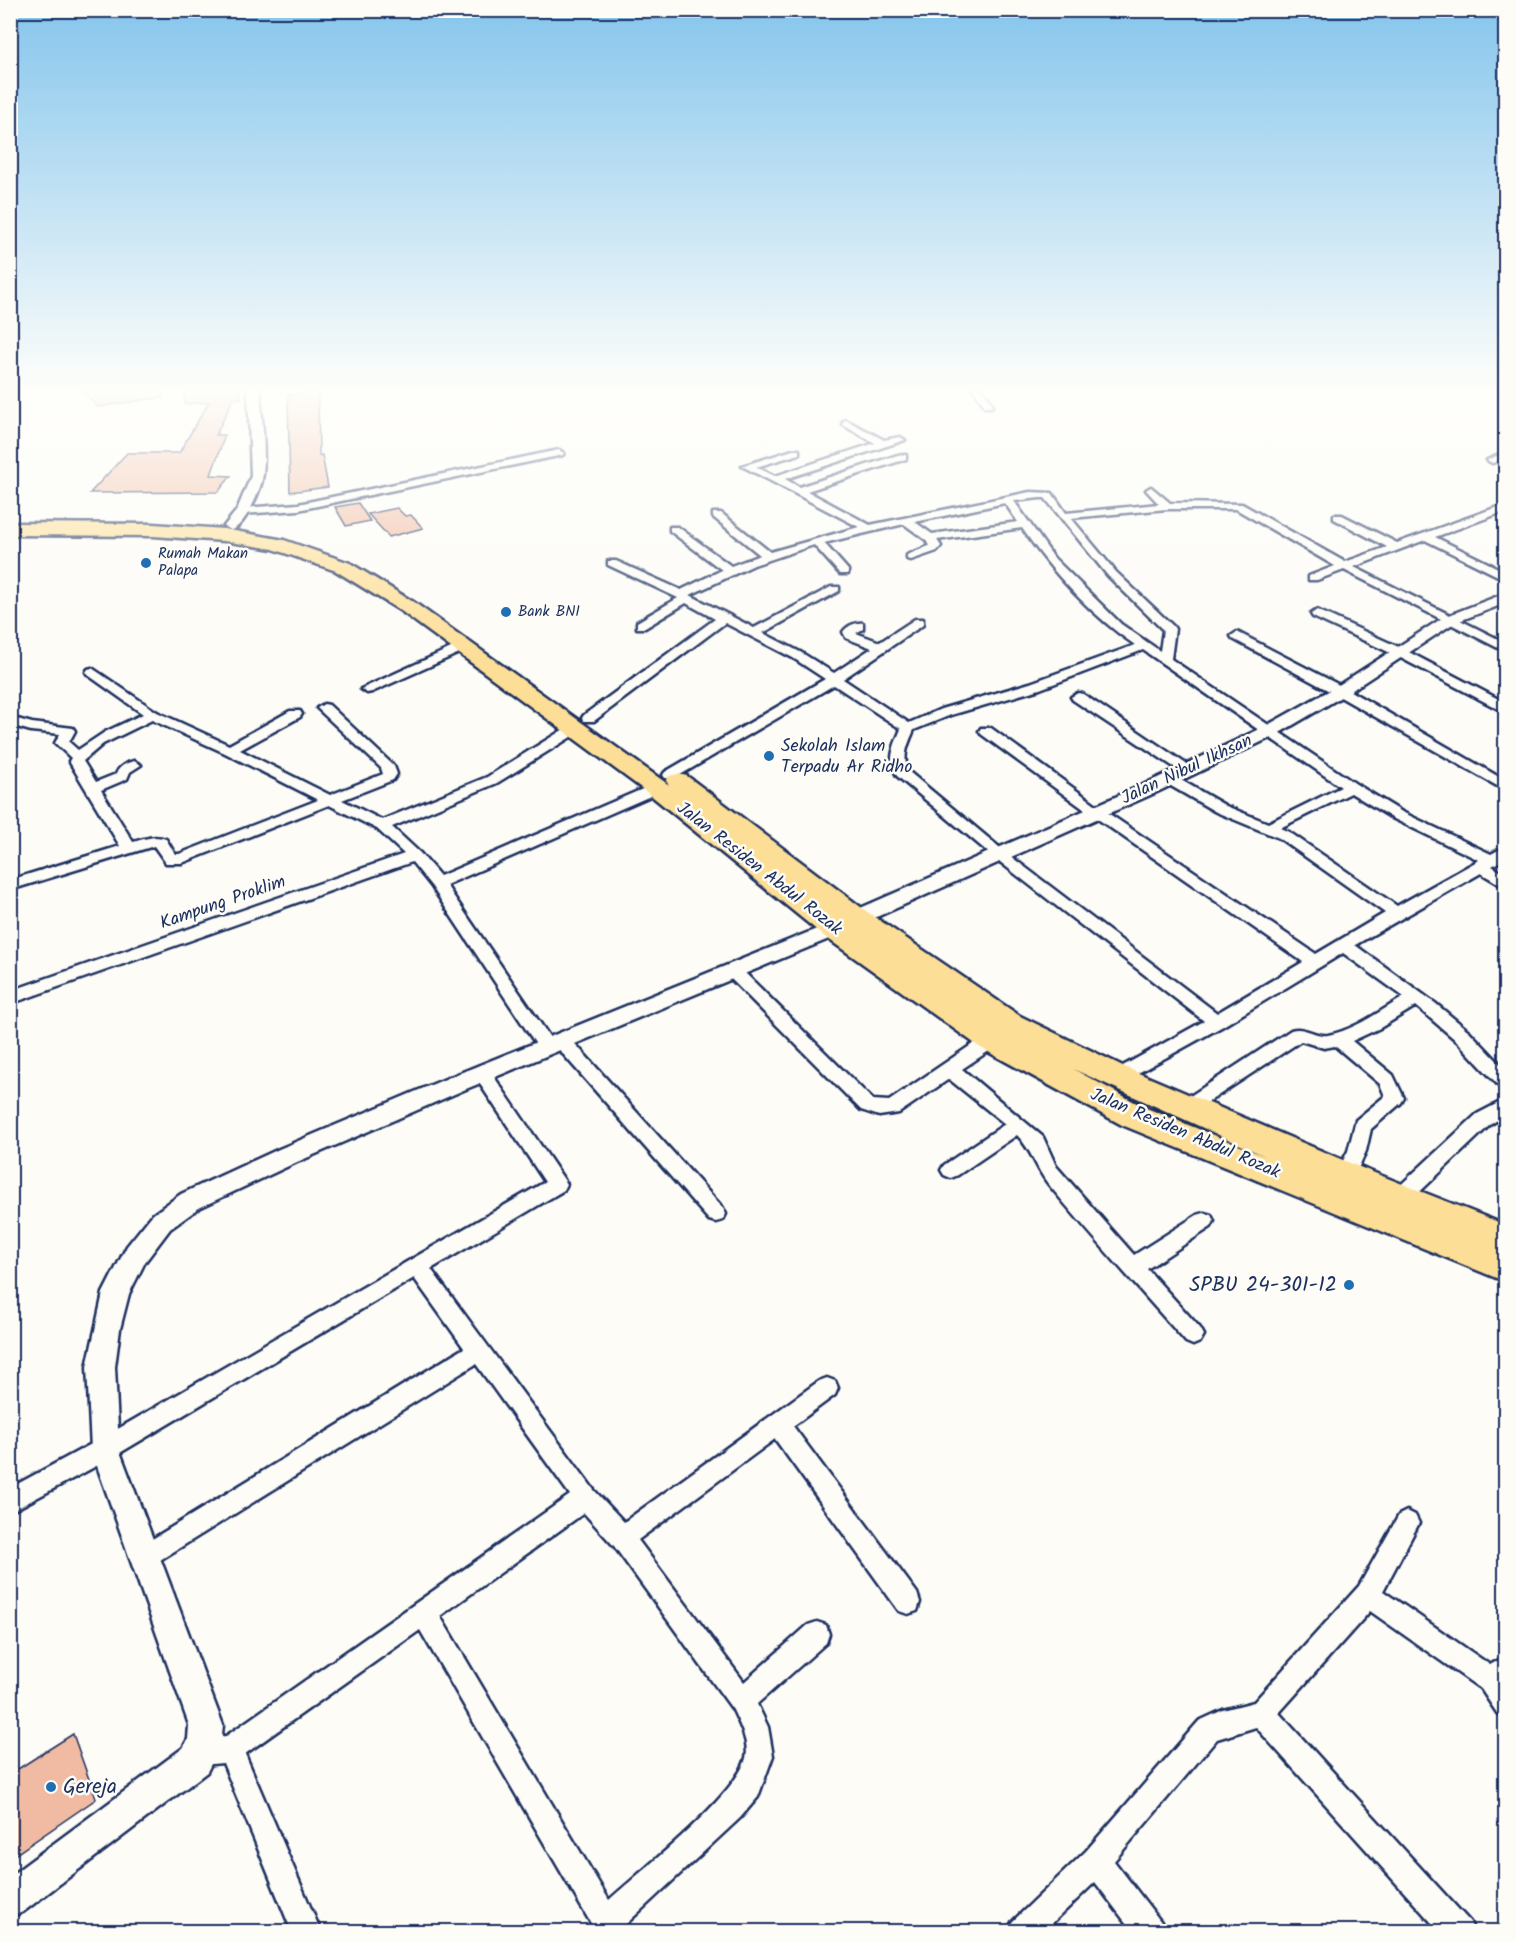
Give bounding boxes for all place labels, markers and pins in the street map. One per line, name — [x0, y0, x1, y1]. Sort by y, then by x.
place label: Rumah Makan Palapa — [158, 542, 248, 583]
marker: Rumah Makan Palapa — [139, 556, 153, 570]
place label: Bank BNI — [518, 600, 580, 624]
marker: Bank BNI — [499, 605, 513, 619]
place label: Sekolah Islam Terpadu Ar Ridho — [781, 732, 912, 782]
marker: Sekolah Islam Terpadu Ar Ridho — [762, 749, 776, 763]
place label: SPBU 24-301-12 — [1189, 1269, 1337, 1302]
marker: SPBU 24-301-12 — [1342, 1278, 1356, 1292]
place label: Gereja — [63, 1771, 117, 1804]
marker: Gereja — [44, 1780, 58, 1794]

